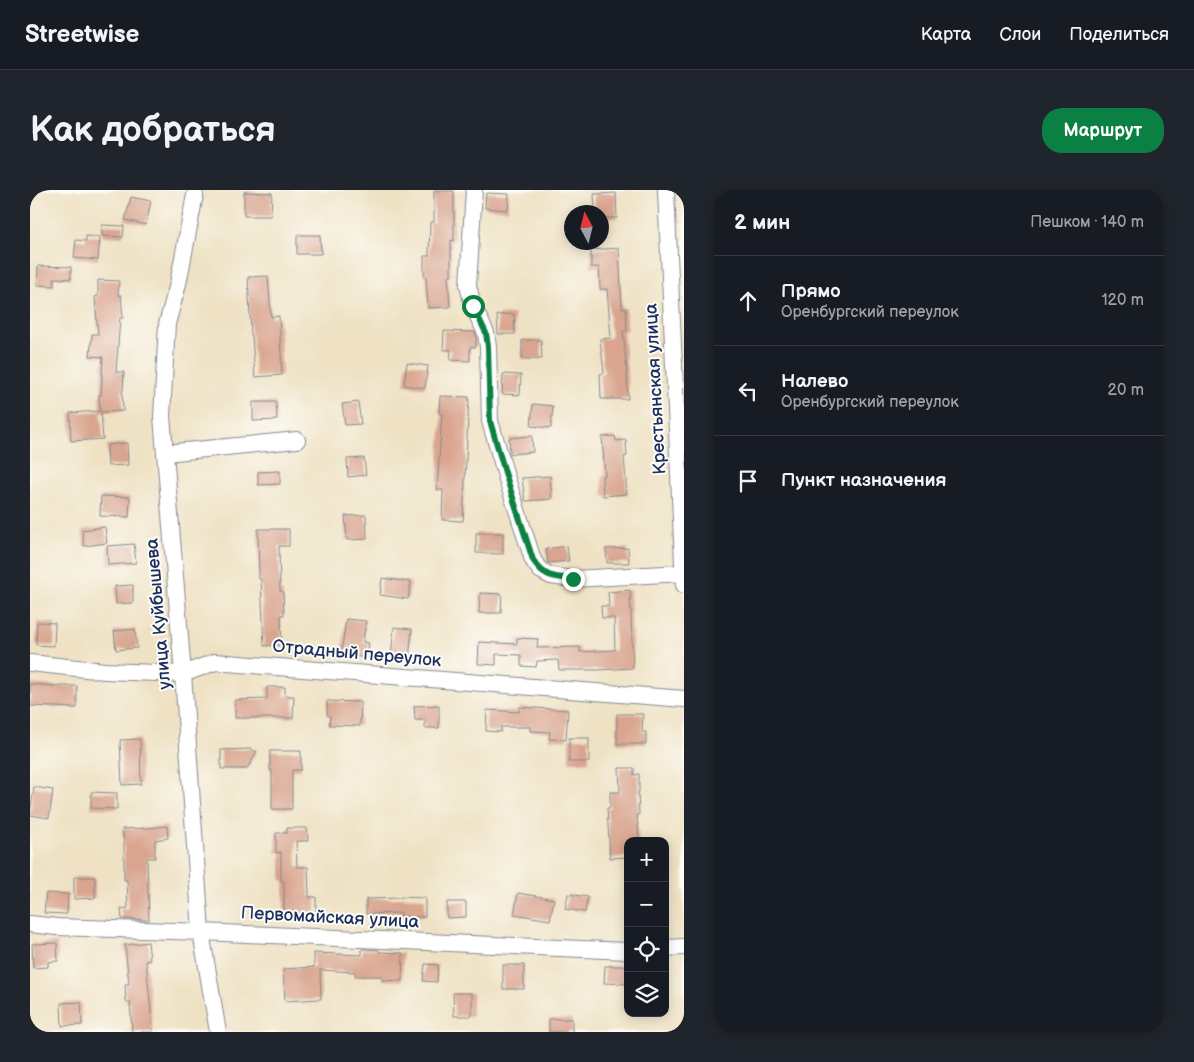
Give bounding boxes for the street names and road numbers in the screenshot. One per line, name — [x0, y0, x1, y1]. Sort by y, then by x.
street label: Крестьянская улица — [641, 302, 670, 475]
street label: улица Куйбышева — [141, 537, 176, 690]
street label: Отрадный переулок — [272, 636, 443, 671]
street label: Первомайская улица — [240, 902, 420, 933]

